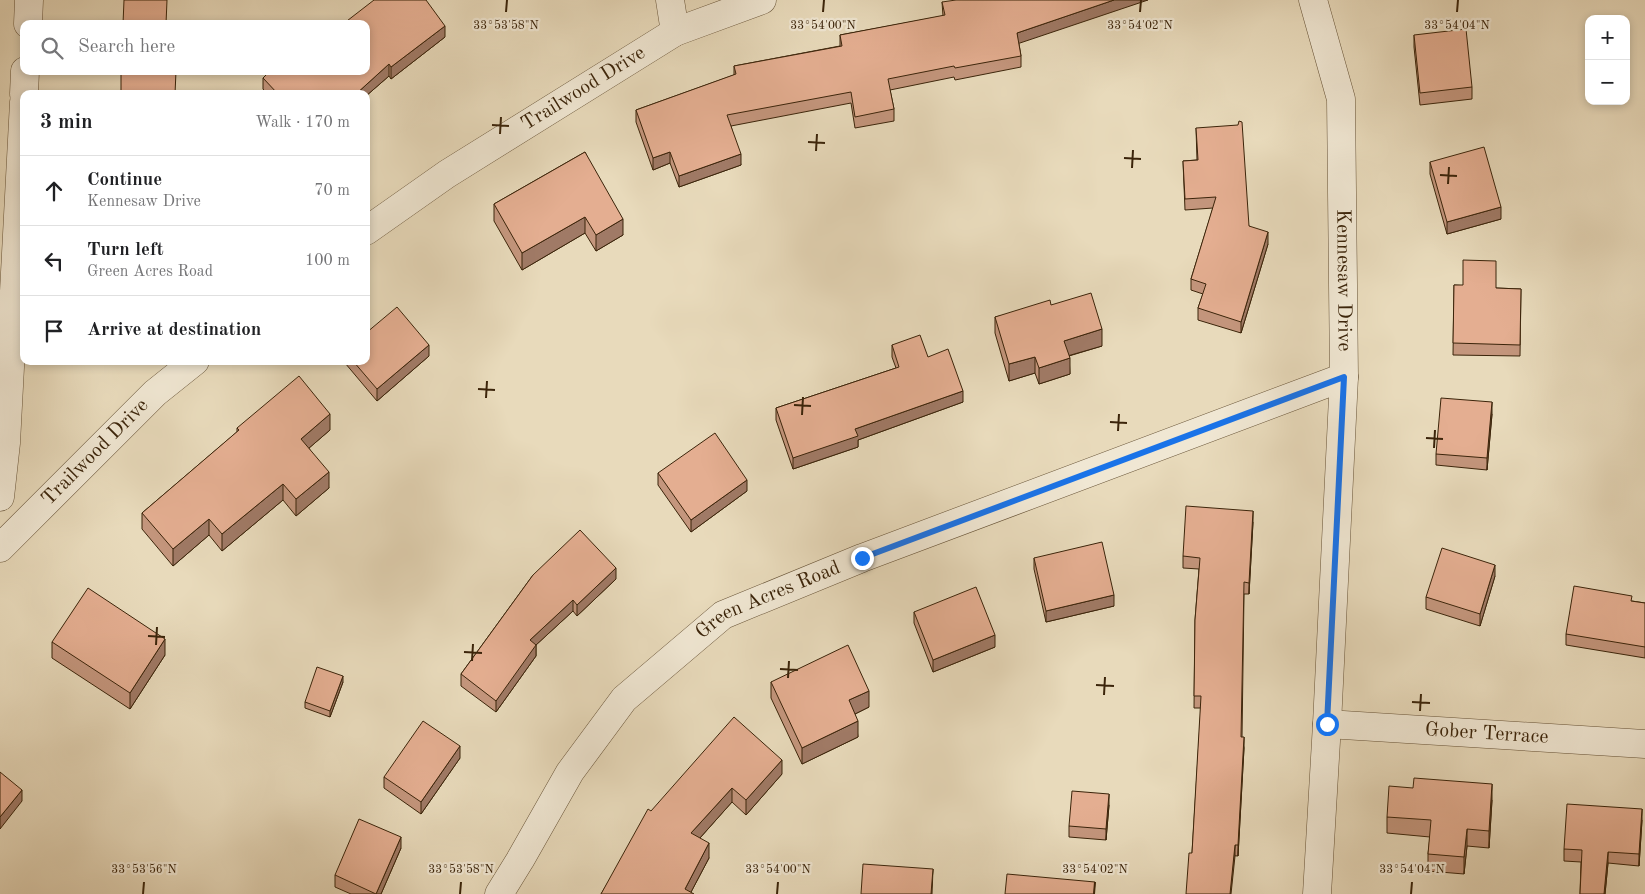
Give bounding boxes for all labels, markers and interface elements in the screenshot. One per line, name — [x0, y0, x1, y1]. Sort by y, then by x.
map controls — [1585, 15, 1630, 105]
button: + — [1585, 15, 1630, 60]
text: 33°53'58"N — [473, 19, 539, 32]
text: 33°54'00"N — [790, 19, 856, 32]
text: 33°54'02"N — [1107, 19, 1173, 32]
text: 33°54'04"N — [1424, 19, 1490, 32]
search box — [20, 20, 370, 75]
icon: search — [38, 34, 66, 62]
text: Search here — [78, 38, 175, 57]
street label: Trailwood Drive — [518, 43, 649, 135]
button: − — [1585, 60, 1630, 105]
text: 3 min — [40, 112, 93, 133]
text: Walk · 170 m — [255, 115, 350, 131]
text: Continue — [87, 171, 162, 190]
icon: ahead — [40, 177, 68, 205]
text: 70 m — [314, 183, 350, 199]
text: Kennesaw Drive — [87, 194, 201, 210]
street label: Kennesaw Drive — [1332, 209, 1354, 351]
text: Turn left — [87, 241, 164, 260]
icon: left — [40, 247, 68, 275]
text: 100 m — [305, 253, 350, 269]
text: Green Acres Road — [87, 264, 213, 280]
icon: arrive — [40, 317, 68, 345]
text: Arrive at destination — [87, 321, 261, 340]
street label: Trailwood Drive — [38, 395, 153, 510]
route end — [851, 547, 874, 570]
street label: Green Acres Road — [692, 558, 843, 643]
route start — [1316, 713, 1339, 736]
street label: Gober Terrace — [1424, 720, 1549, 748]
text: 33°53'56"N — [111, 863, 177, 876]
text: 33°53'58"N — [428, 863, 494, 876]
text: 33°54'00"N — [745, 863, 811, 876]
text: 33°54'02"N — [1062, 863, 1128, 876]
text: 33°54'04"N — [1379, 863, 1445, 876]

